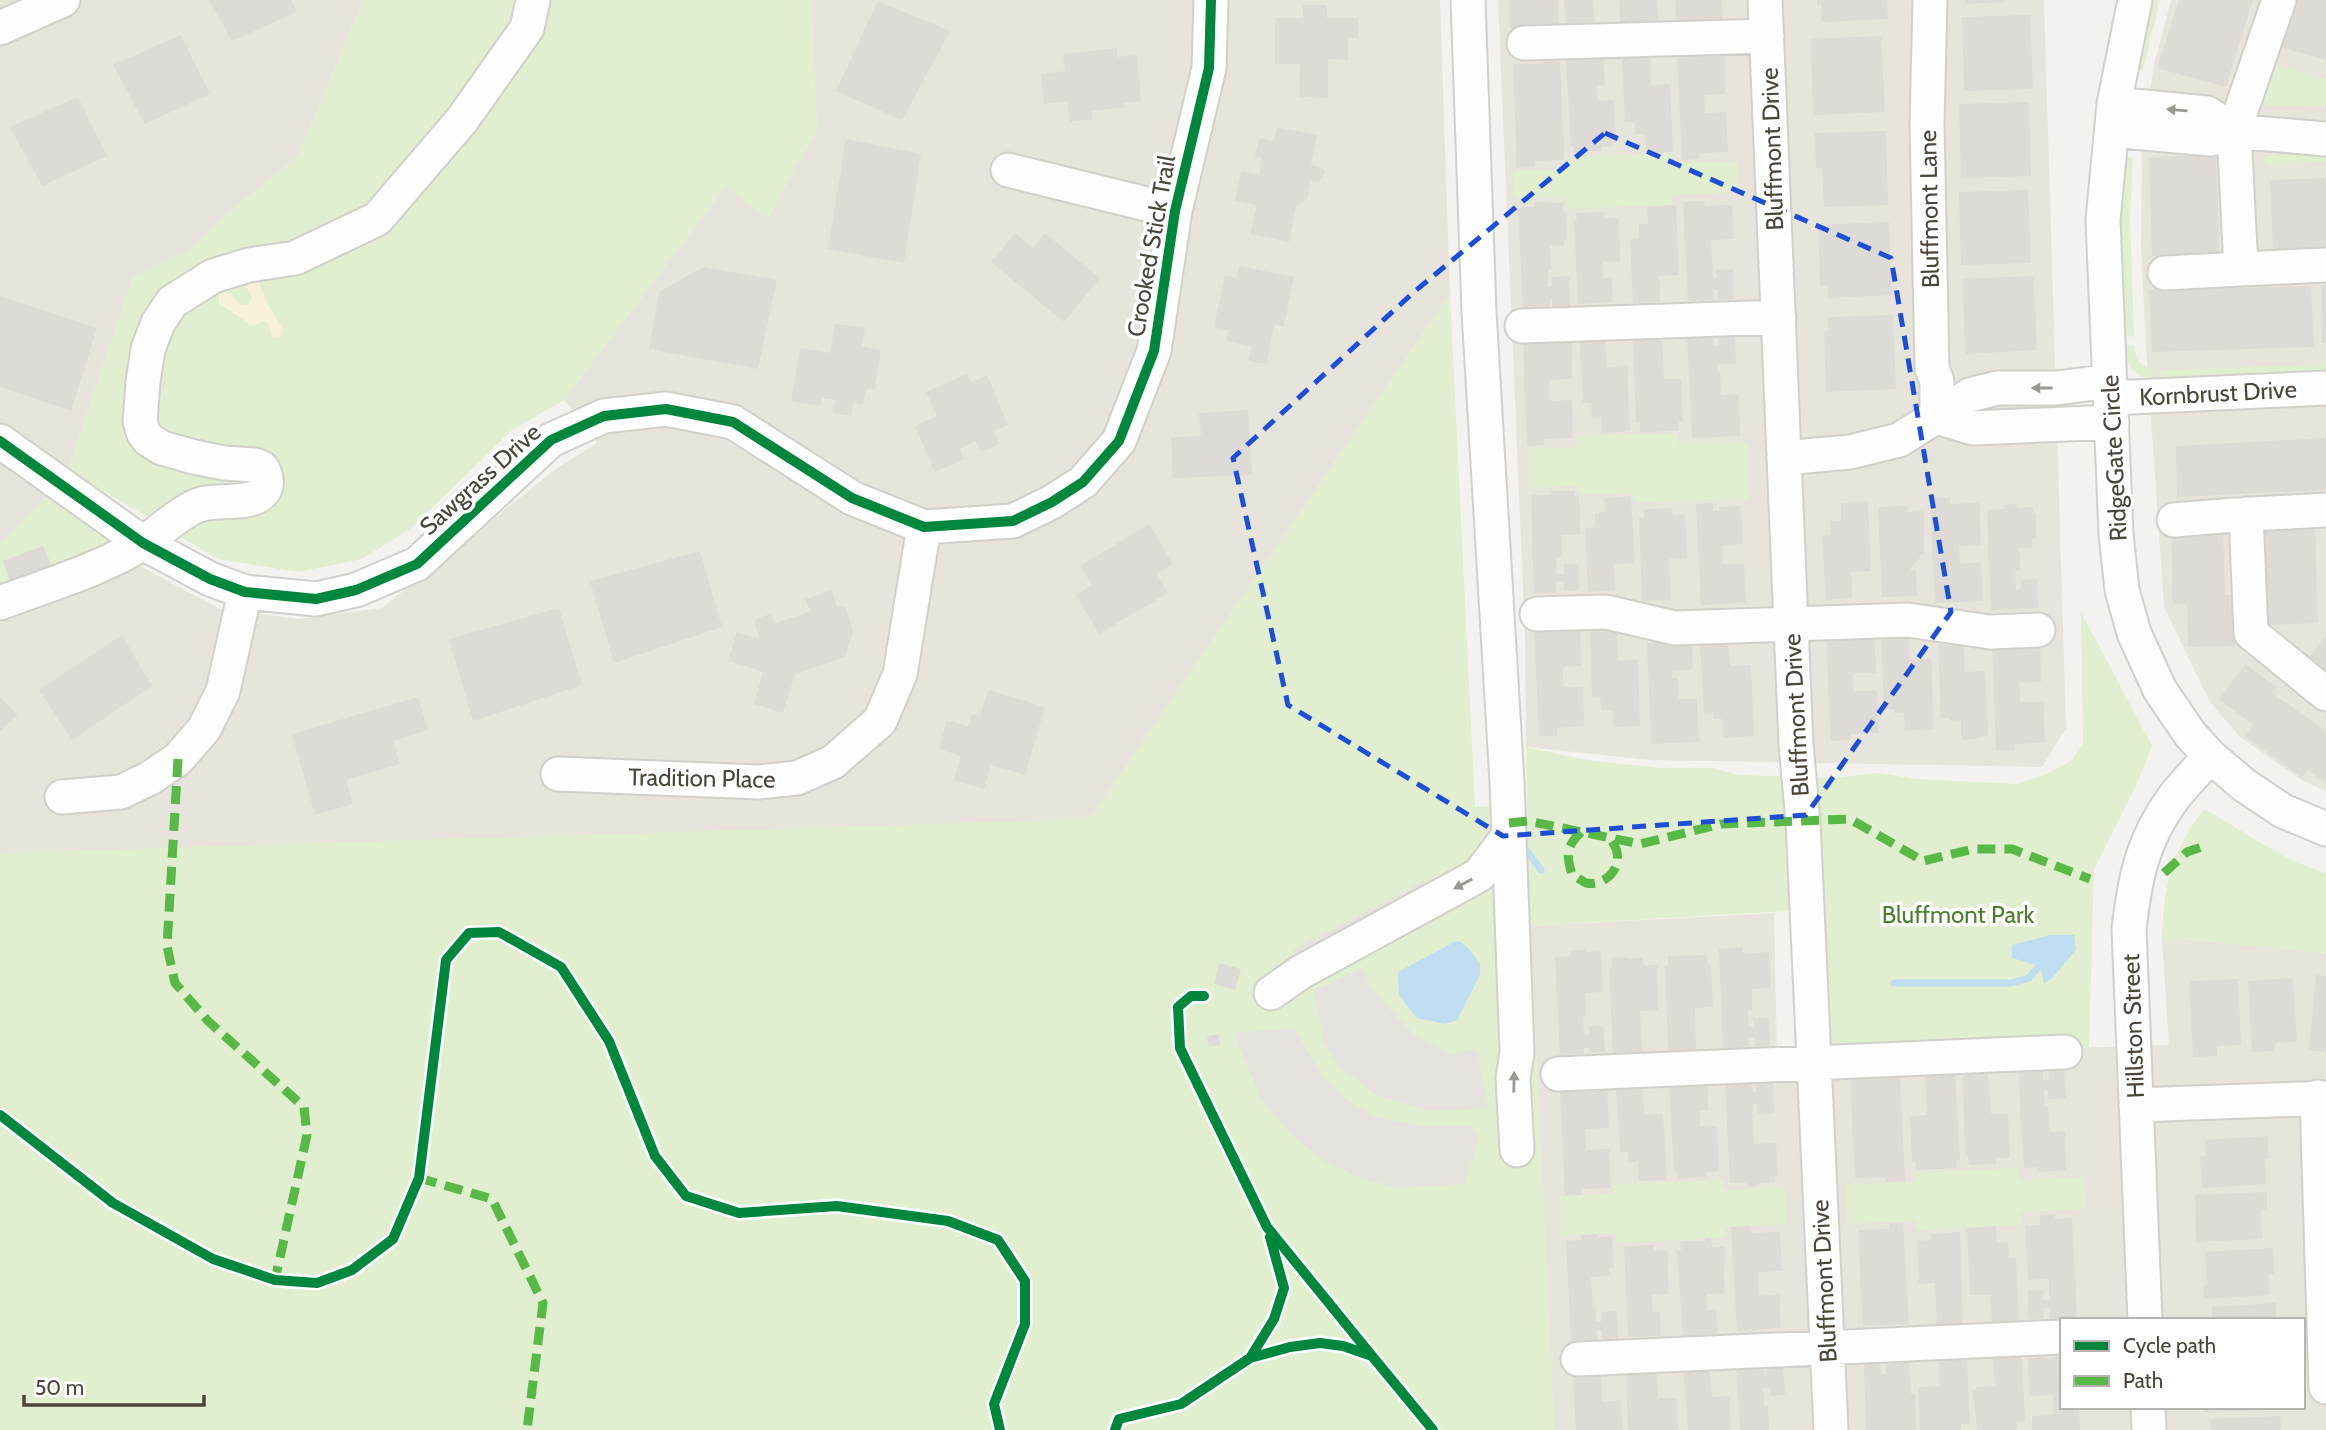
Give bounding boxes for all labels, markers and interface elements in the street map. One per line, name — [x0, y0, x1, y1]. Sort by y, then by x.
street label: Bluffmont Drive — [1755, 67, 1789, 231]
one-way arrow — [2166, 104, 2188, 115]
street label: Bluffmont Lane — [1913, 129, 1945, 289]
street label: Crooked Stick Trail — [1121, 153, 1181, 339]
street label: RidgeGate Circle — [2095, 374, 2133, 542]
street label: Kornbrust Drive — [2138, 374, 2298, 412]
one-way arrow — [2031, 382, 2053, 394]
street label: Sawgrass Drive — [414, 417, 546, 541]
street label: Bluffmont Drive — [1777, 633, 1815, 797]
street label: Tradition Place — [628, 762, 776, 794]
one-way arrow — [1453, 878, 1473, 890]
park label: Bluffmont Park — [1882, 900, 2035, 929]
street label: Hillston Street — [2116, 953, 2150, 1099]
one-way arrow — [1508, 1071, 1520, 1093]
street label: Bluffmont Drive — [1805, 1199, 1843, 1363]
legend — [2060, 1318, 2305, 1409]
text: Cycle path — [2123, 1333, 2216, 1358]
scale bar — [24, 1364, 205, 1408]
text: Path — [2123, 1368, 2163, 1393]
text: 50 m — [35, 1375, 84, 1400]

